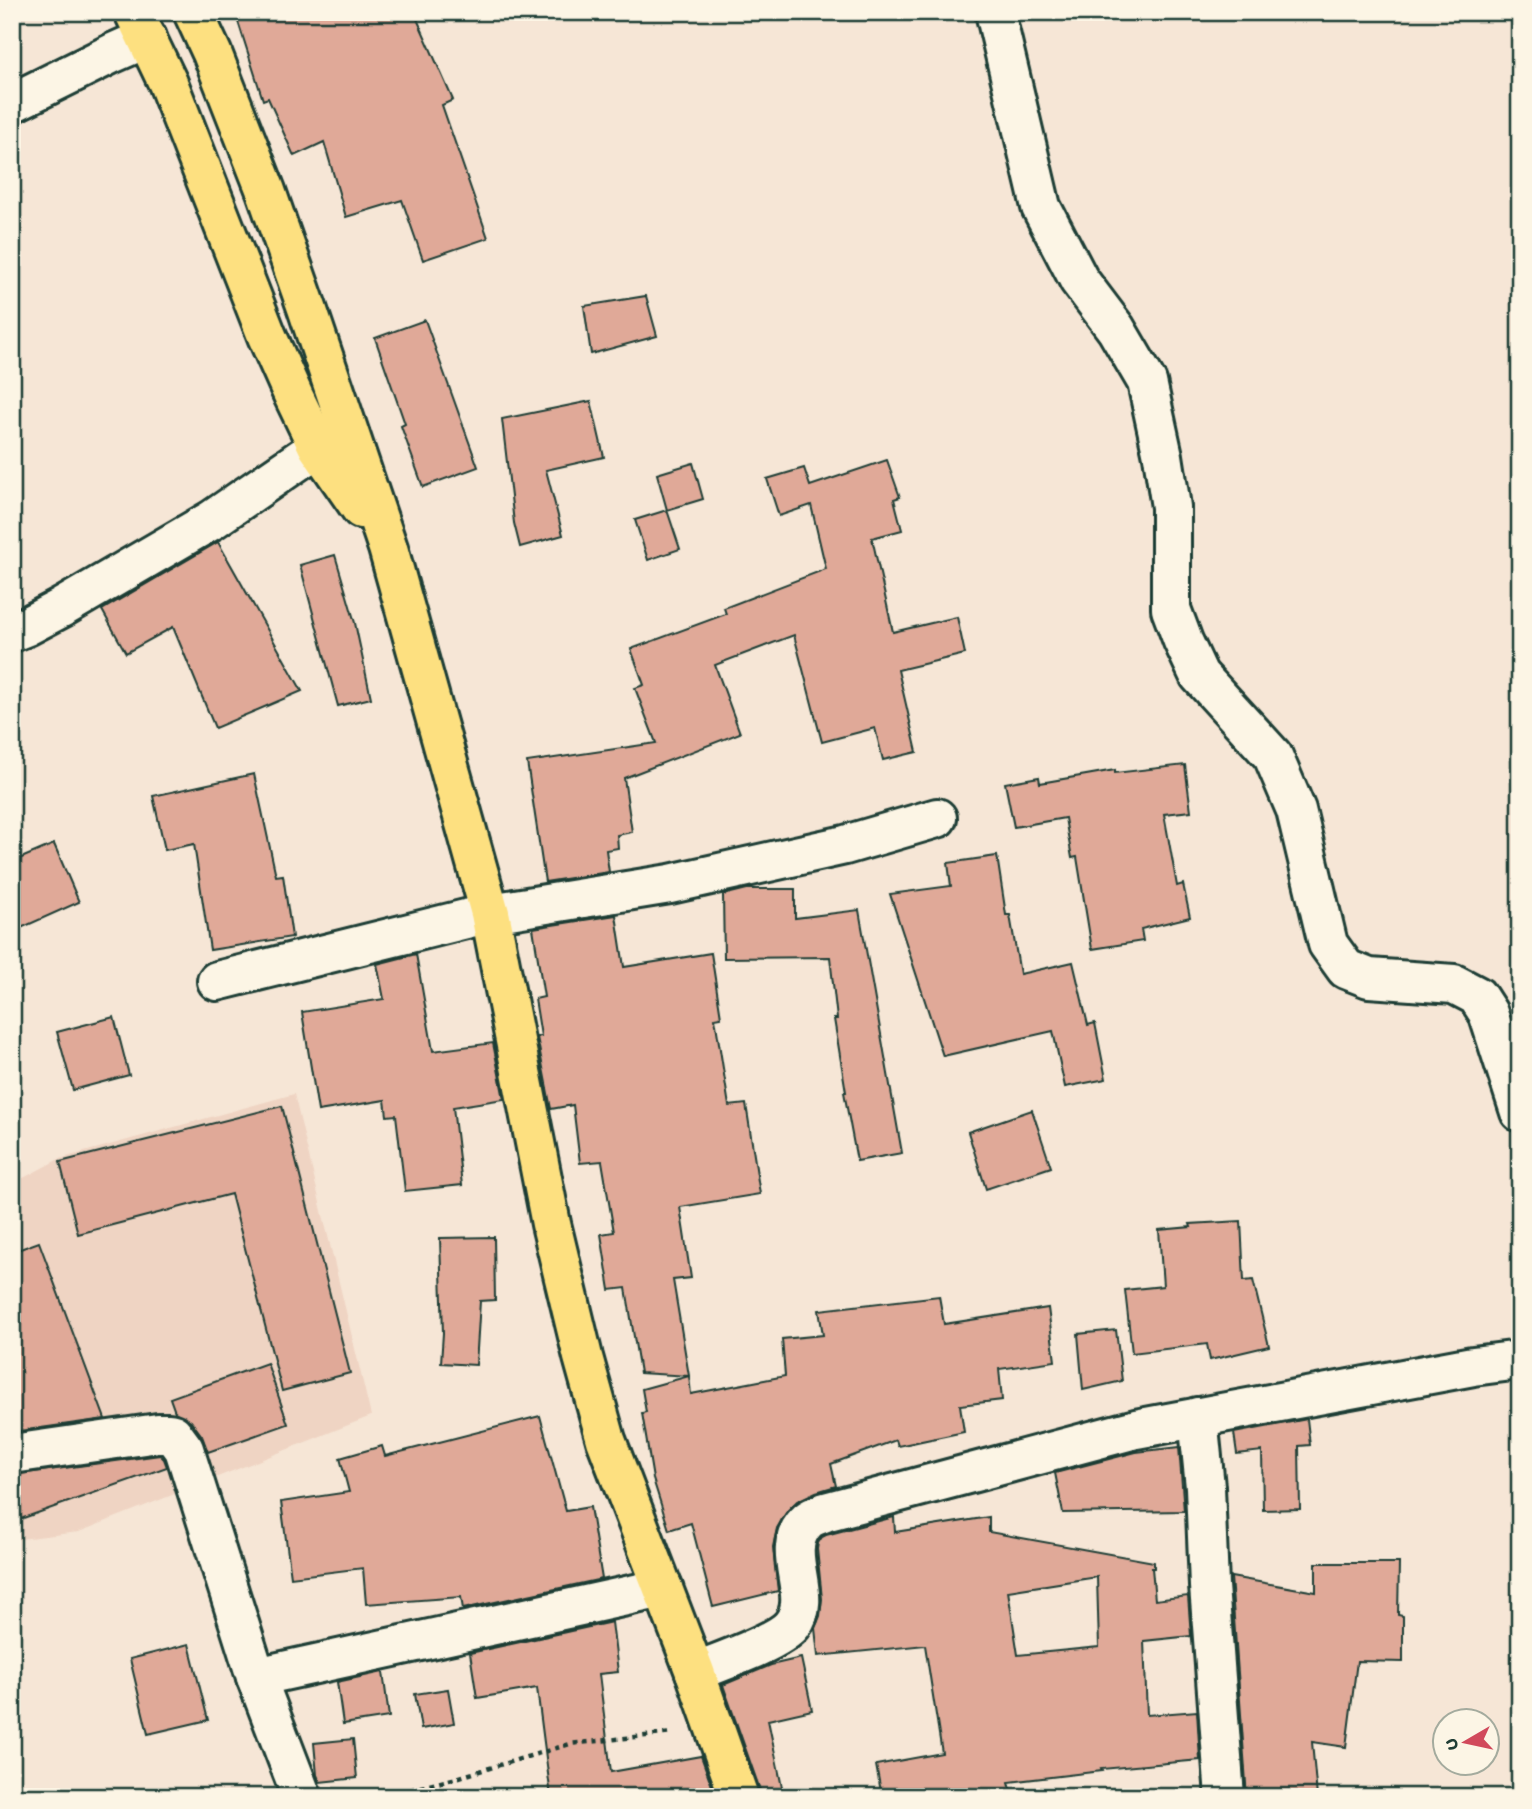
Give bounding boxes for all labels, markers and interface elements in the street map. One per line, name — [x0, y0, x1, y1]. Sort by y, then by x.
north arrow — [1430, 1708, 1500, 1778]
text: U — [1440, 1737, 1465, 1751]

